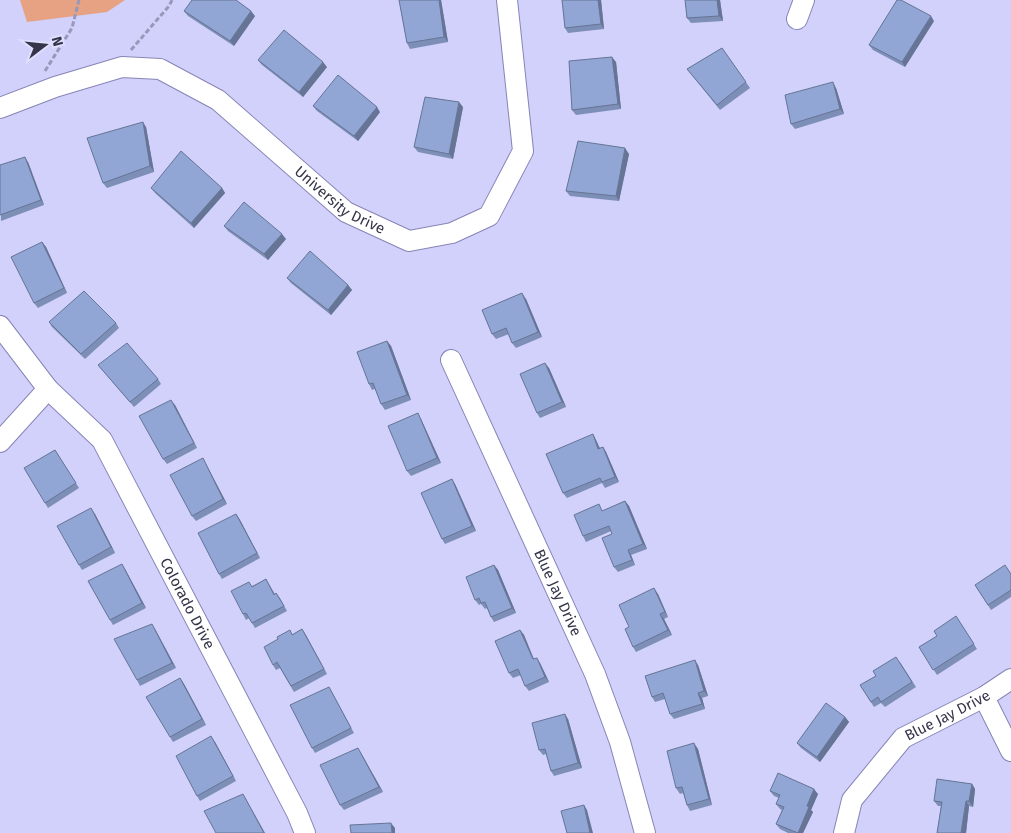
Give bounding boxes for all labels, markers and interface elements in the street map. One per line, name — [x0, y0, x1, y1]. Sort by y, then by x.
north arrow — [20, 20, 70, 70]
text: N — [48, 35, 66, 48]
street label: University Drive — [291, 162, 388, 238]
street label: Blue Jay Drive — [530, 546, 585, 639]
street label: Colorado Drive — [156, 555, 219, 652]
street label: Blue Jay Drive — [902, 686, 994, 745]

